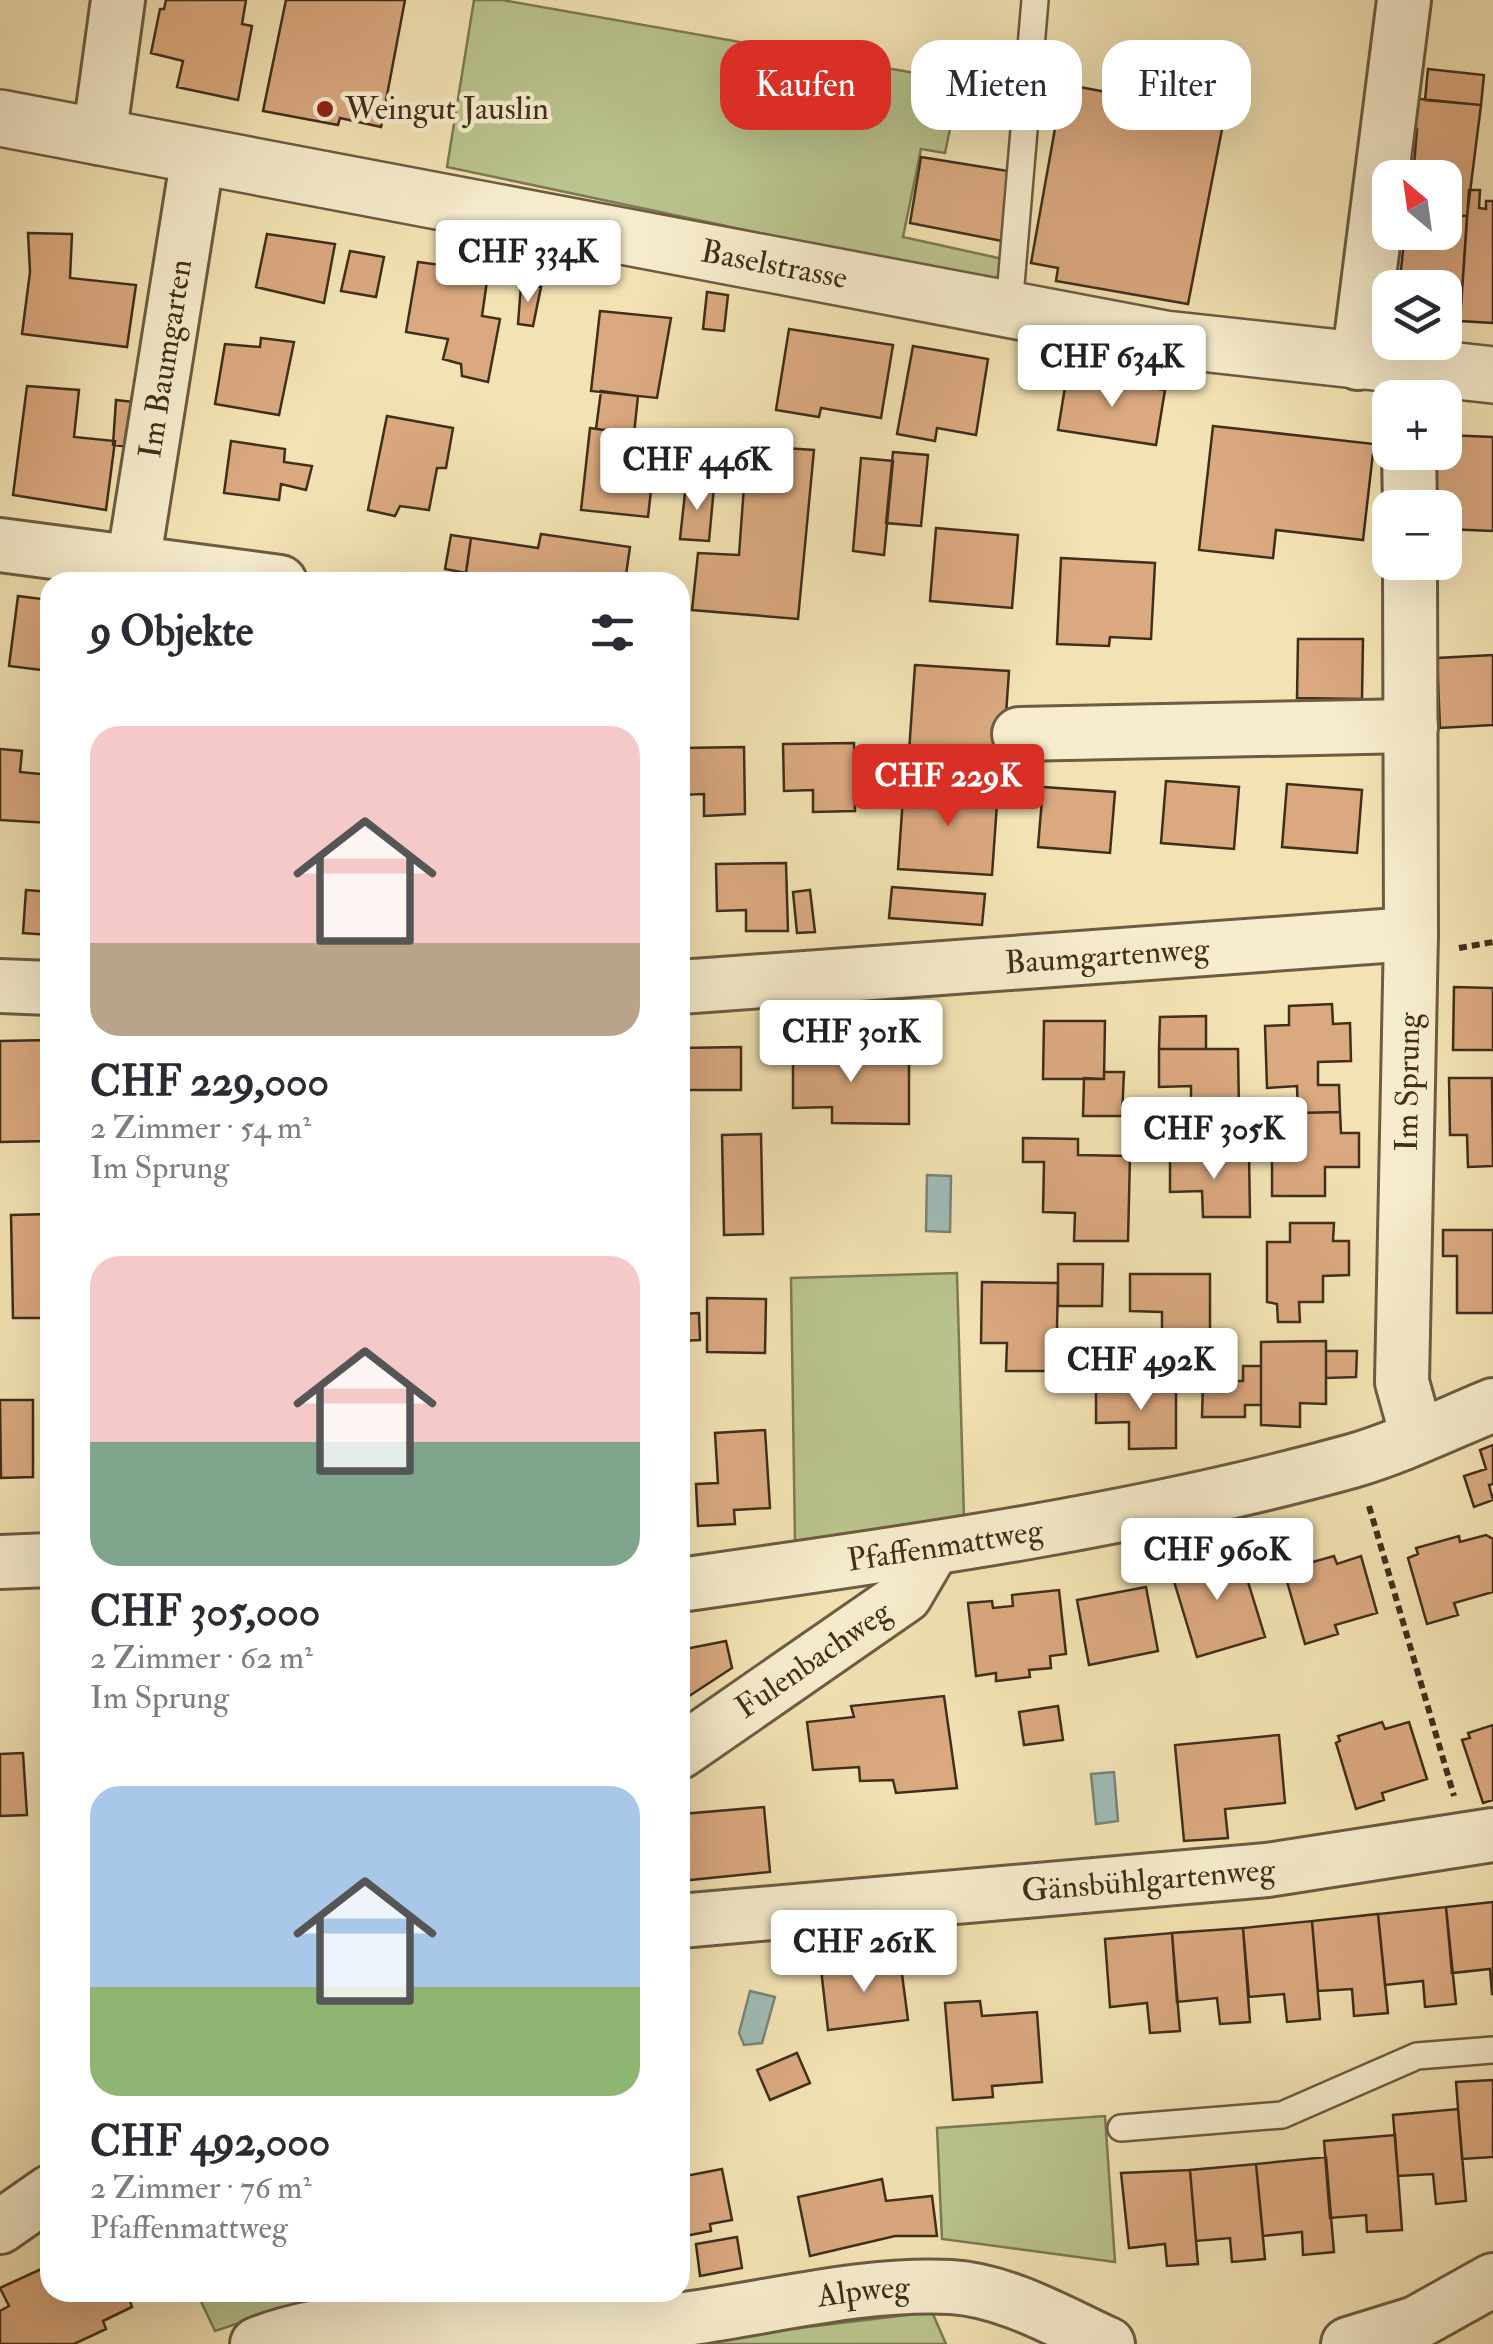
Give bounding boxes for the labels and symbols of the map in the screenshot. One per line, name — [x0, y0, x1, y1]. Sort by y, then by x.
place label: Weingut Jauslin — [344, 89, 549, 129]
marker: Weingut Jauslin — [314, 98, 336, 120]
north arrow — [1372, 160, 1462, 250]
pin: CHF 334K — [425, 220, 631, 305]
street label: Baselstrasse — [698, 231, 851, 298]
street label: Im Baumgarten — [130, 256, 201, 461]
pin: CHF 634K — [1009, 325, 1215, 410]
pin: CHF 446K — [594, 428, 800, 513]
pin: CHF 229K — [845, 744, 1051, 829]
street label: Baumgartenweg — [1003, 929, 1212, 983]
pin: CHF 301K — [748, 1000, 954, 1085]
street label: Im Sprung — [1387, 1011, 1429, 1152]
pin: CHF 305K — [1111, 1097, 1317, 1182]
pin: CHF 492K — [1038, 1328, 1244, 1413]
street label: Pfaffenmattweg — [845, 1510, 1047, 1581]
pin: CHF 960K — [1114, 1518, 1320, 1603]
street label: Fulenbachweg — [728, 1591, 900, 1728]
street label: Gänsbühlgartenweg — [1020, 1849, 1278, 1911]
pin: CHF 261K — [761, 1910, 967, 1995]
street label: Alpweg — [813, 2267, 912, 2317]

